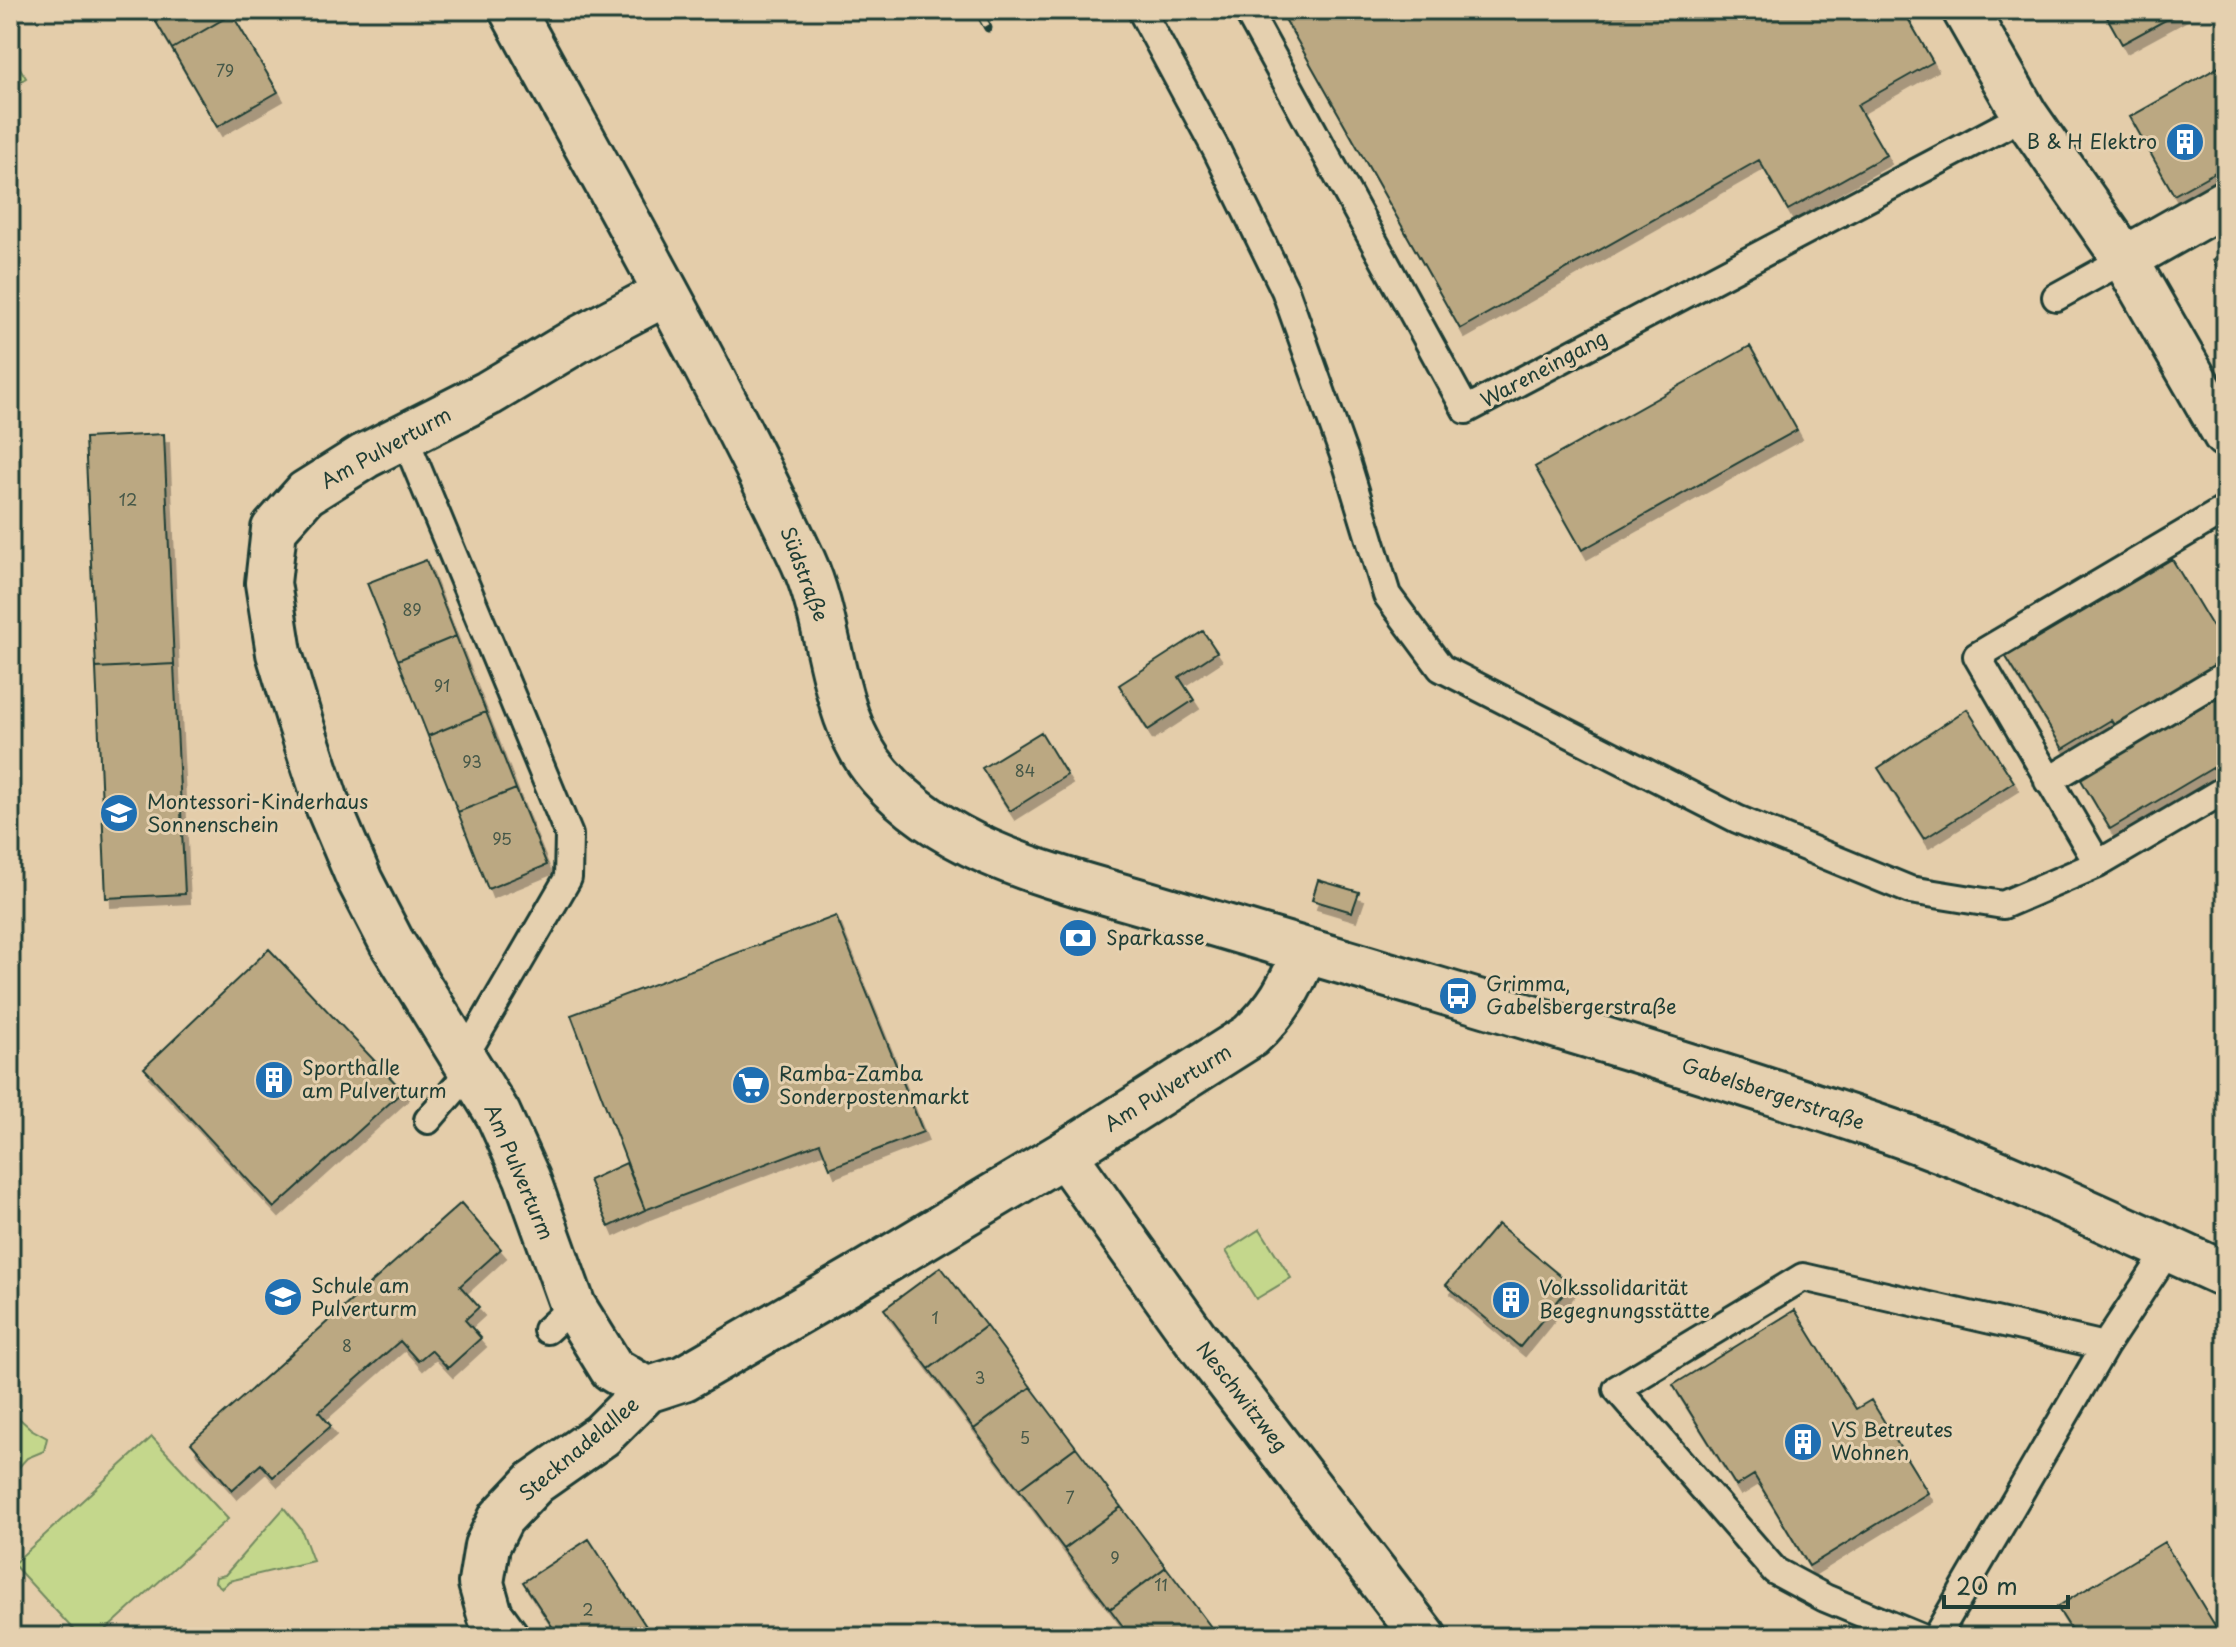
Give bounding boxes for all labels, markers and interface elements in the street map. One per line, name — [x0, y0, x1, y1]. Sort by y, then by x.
house number: 79 — [216, 58, 234, 82]
building icon: B & H Elektro — [2164, 121, 2206, 163]
place label: B & H Elektro — [2027, 126, 2157, 156]
street label: Wareneingang — [1475, 322, 1612, 414]
street label: Am Pulverturm — [315, 399, 456, 495]
house number: 12 — [119, 487, 137, 511]
street label: Südstraße — [773, 522, 837, 625]
house number: 89 — [402, 597, 422, 621]
house number: 91 — [434, 673, 450, 697]
house number: 93 — [462, 749, 482, 773]
house number: 84 — [1015, 758, 1035, 782]
place label: Montessori-Kinderhaus Sonnenschein — [147, 786, 368, 839]
school or university icon: Montessori-Kinderhaus Sonnenschein — [98, 792, 140, 834]
house number: 95 — [492, 826, 512, 850]
bank icon: Sparkasse — [1057, 917, 1099, 959]
place label: Sparkasse — [1106, 922, 1205, 952]
place label: Grimma, Gabelsbergerstraße — [1486, 968, 1677, 1021]
bus stop icon: Grimma, Gabelsbergerstraße — [1437, 975, 1479, 1017]
street label: Am Pulverturm — [1098, 1036, 1237, 1138]
street label: Gabelsbergerstraße — [1678, 1049, 1869, 1137]
place label: Sporthalle am Pulverturm — [302, 1052, 447, 1105]
place label: Ramba-Zamba Sonderpostenmarkt — [779, 1058, 969, 1111]
building icon: Sporthalle am Pulverturm — [253, 1059, 295, 1101]
supermarket icon: Ramba-Zamba Sonderpostenmarkt — [730, 1064, 772, 1106]
street label: Am Pulverturm — [478, 1099, 562, 1244]
place label: Schule am Pulverturm — [311, 1270, 417, 1323]
place label: Volkssolidarität Begegnungsstätte — [1539, 1272, 1710, 1325]
school or university icon: Schule am Pulverturm — [262, 1276, 304, 1318]
building icon: Volkssolidarität Begegnungsstätte — [1490, 1279, 1532, 1321]
house number: 1 — [931, 1305, 939, 1329]
house number: 8 — [342, 1333, 352, 1357]
street label: Neschwitzweg — [1190, 1334, 1296, 1458]
house number: 3 — [975, 1365, 985, 1389]
street label: Stecknadelallee — [512, 1389, 645, 1508]
place label: VS Betreutes Wohnen — [1831, 1414, 1953, 1467]
building icon: VS Betreutes Wohnen — [1782, 1421, 1824, 1463]
house number: 5 — [1020, 1425, 1030, 1449]
house number: 7 — [1065, 1485, 1075, 1509]
house number: 9 — [1110, 1545, 1120, 1569]
scale bar — [1944, 1559, 2068, 1609]
text: 20 m — [1956, 1567, 2018, 1603]
house number: 11 — [1154, 1572, 1168, 1596]
house number: 2 — [582, 1597, 594, 1621]

